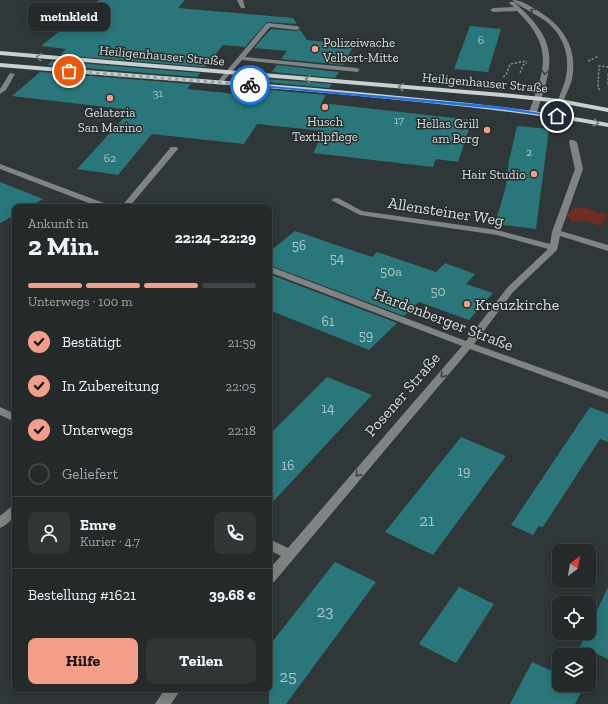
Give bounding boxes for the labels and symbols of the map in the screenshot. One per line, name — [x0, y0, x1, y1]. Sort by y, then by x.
callout: meinkleid — [28, 3, 110, 31]
one-way arrow — [530, 8, 537, 15]
house number: 6 — [478, 33, 484, 47]
place label: Polizeiwache Velbert-Mitte — [322, 35, 399, 65]
street label: Heiligenhauser Straße — [99, 43, 225, 68]
marker: Polizeiwache Velbert-Mitte — [310, 44, 320, 54]
one-way arrow — [36, 52, 42, 61]
pin — [52, 54, 86, 88]
courier — [230, 65, 270, 105]
one-way arrow — [541, 68, 550, 75]
street label: Heiligenhauser Straße — [422, 70, 548, 95]
one-way arrow — [305, 74, 311, 83]
one-way arrow — [398, 82, 404, 91]
house number: 31 — [153, 86, 164, 100]
marker: Gelateria San Marino — [105, 93, 115, 103]
pin — [540, 99, 574, 133]
marker: Husch Textilpflege — [320, 102, 330, 112]
place label: Gelateria San Marino — [78, 105, 143, 135]
house number: 17 — [394, 113, 404, 127]
place label: Husch Textilpflege — [292, 114, 358, 144]
place label: Hellas Grill am Berg — [417, 116, 480, 146]
one-way arrow — [593, 118, 599, 126]
marker: Hellas Grill am Berg — [482, 125, 492, 135]
house number: 2 — [526, 145, 532, 159]
house number: 62 — [104, 151, 116, 165]
place label: Hair Studio — [462, 167, 526, 182]
marker: Hair Studio — [529, 169, 539, 179]
street label: Allensteiner Weg — [387, 193, 506, 230]
house number: 56 — [292, 237, 306, 254]
house number: 54 — [330, 250, 345, 267]
house number: 50a — [380, 263, 402, 280]
house number: 50 — [430, 283, 446, 300]
street label: Hardenberger Straße — [371, 284, 516, 355]
place label: Kreuzkirche — [475, 295, 559, 314]
marker: Kreuzkirche — [462, 299, 472, 309]
house number: 61 — [322, 313, 335, 330]
house number: 59 — [359, 327, 373, 344]
street label: Posener Straße — [361, 348, 444, 440]
one-way arrow — [440, 370, 447, 377]
house number: 14 — [322, 400, 335, 417]
house number: 16 — [282, 457, 294, 474]
house number: 19 — [458, 463, 470, 480]
one-way arrow — [356, 469, 363, 476]
house number: 21 — [419, 510, 435, 530]
north arrow — [552, 544, 596, 588]
house number: 23 — [316, 601, 334, 621]
house number: 25 — [279, 666, 297, 686]

